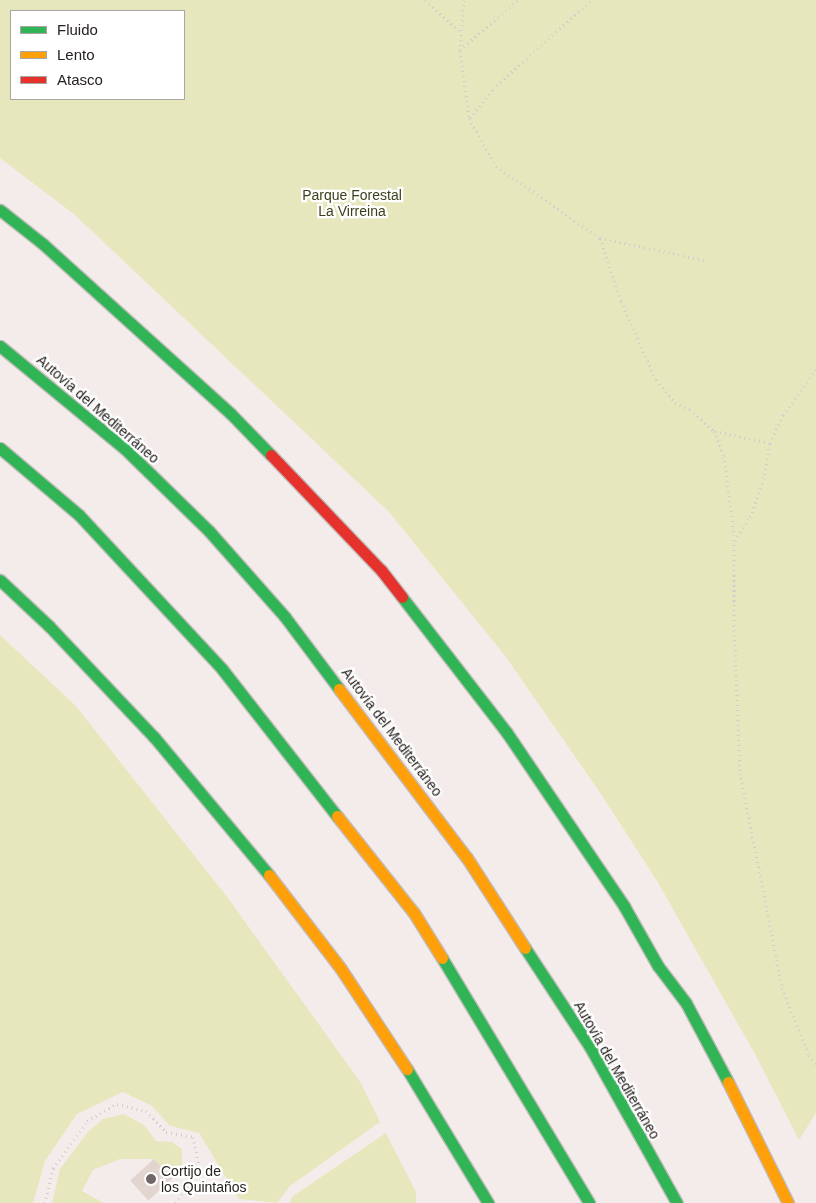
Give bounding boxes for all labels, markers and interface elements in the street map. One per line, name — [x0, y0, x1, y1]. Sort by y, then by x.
legend — [10, 10, 185, 100]
text: Fluido — [57, 21, 98, 38]
text: Lento — [57, 46, 95, 63]
text: Atasco — [57, 71, 103, 88]
park label: Parque Forestal La Virreina — [302, 187, 402, 220]
street label: Autovía del Mediterráneo — [33, 351, 163, 467]
street label: Autovía del Mediterráneo — [338, 664, 446, 800]
street label: Autovía del Mediterráneo — [571, 998, 663, 1142]
place label: Cortijo de los Quintaños — [161, 1163, 247, 1196]
marker: Cortijo de los Quintaños — [145, 1173, 157, 1185]

